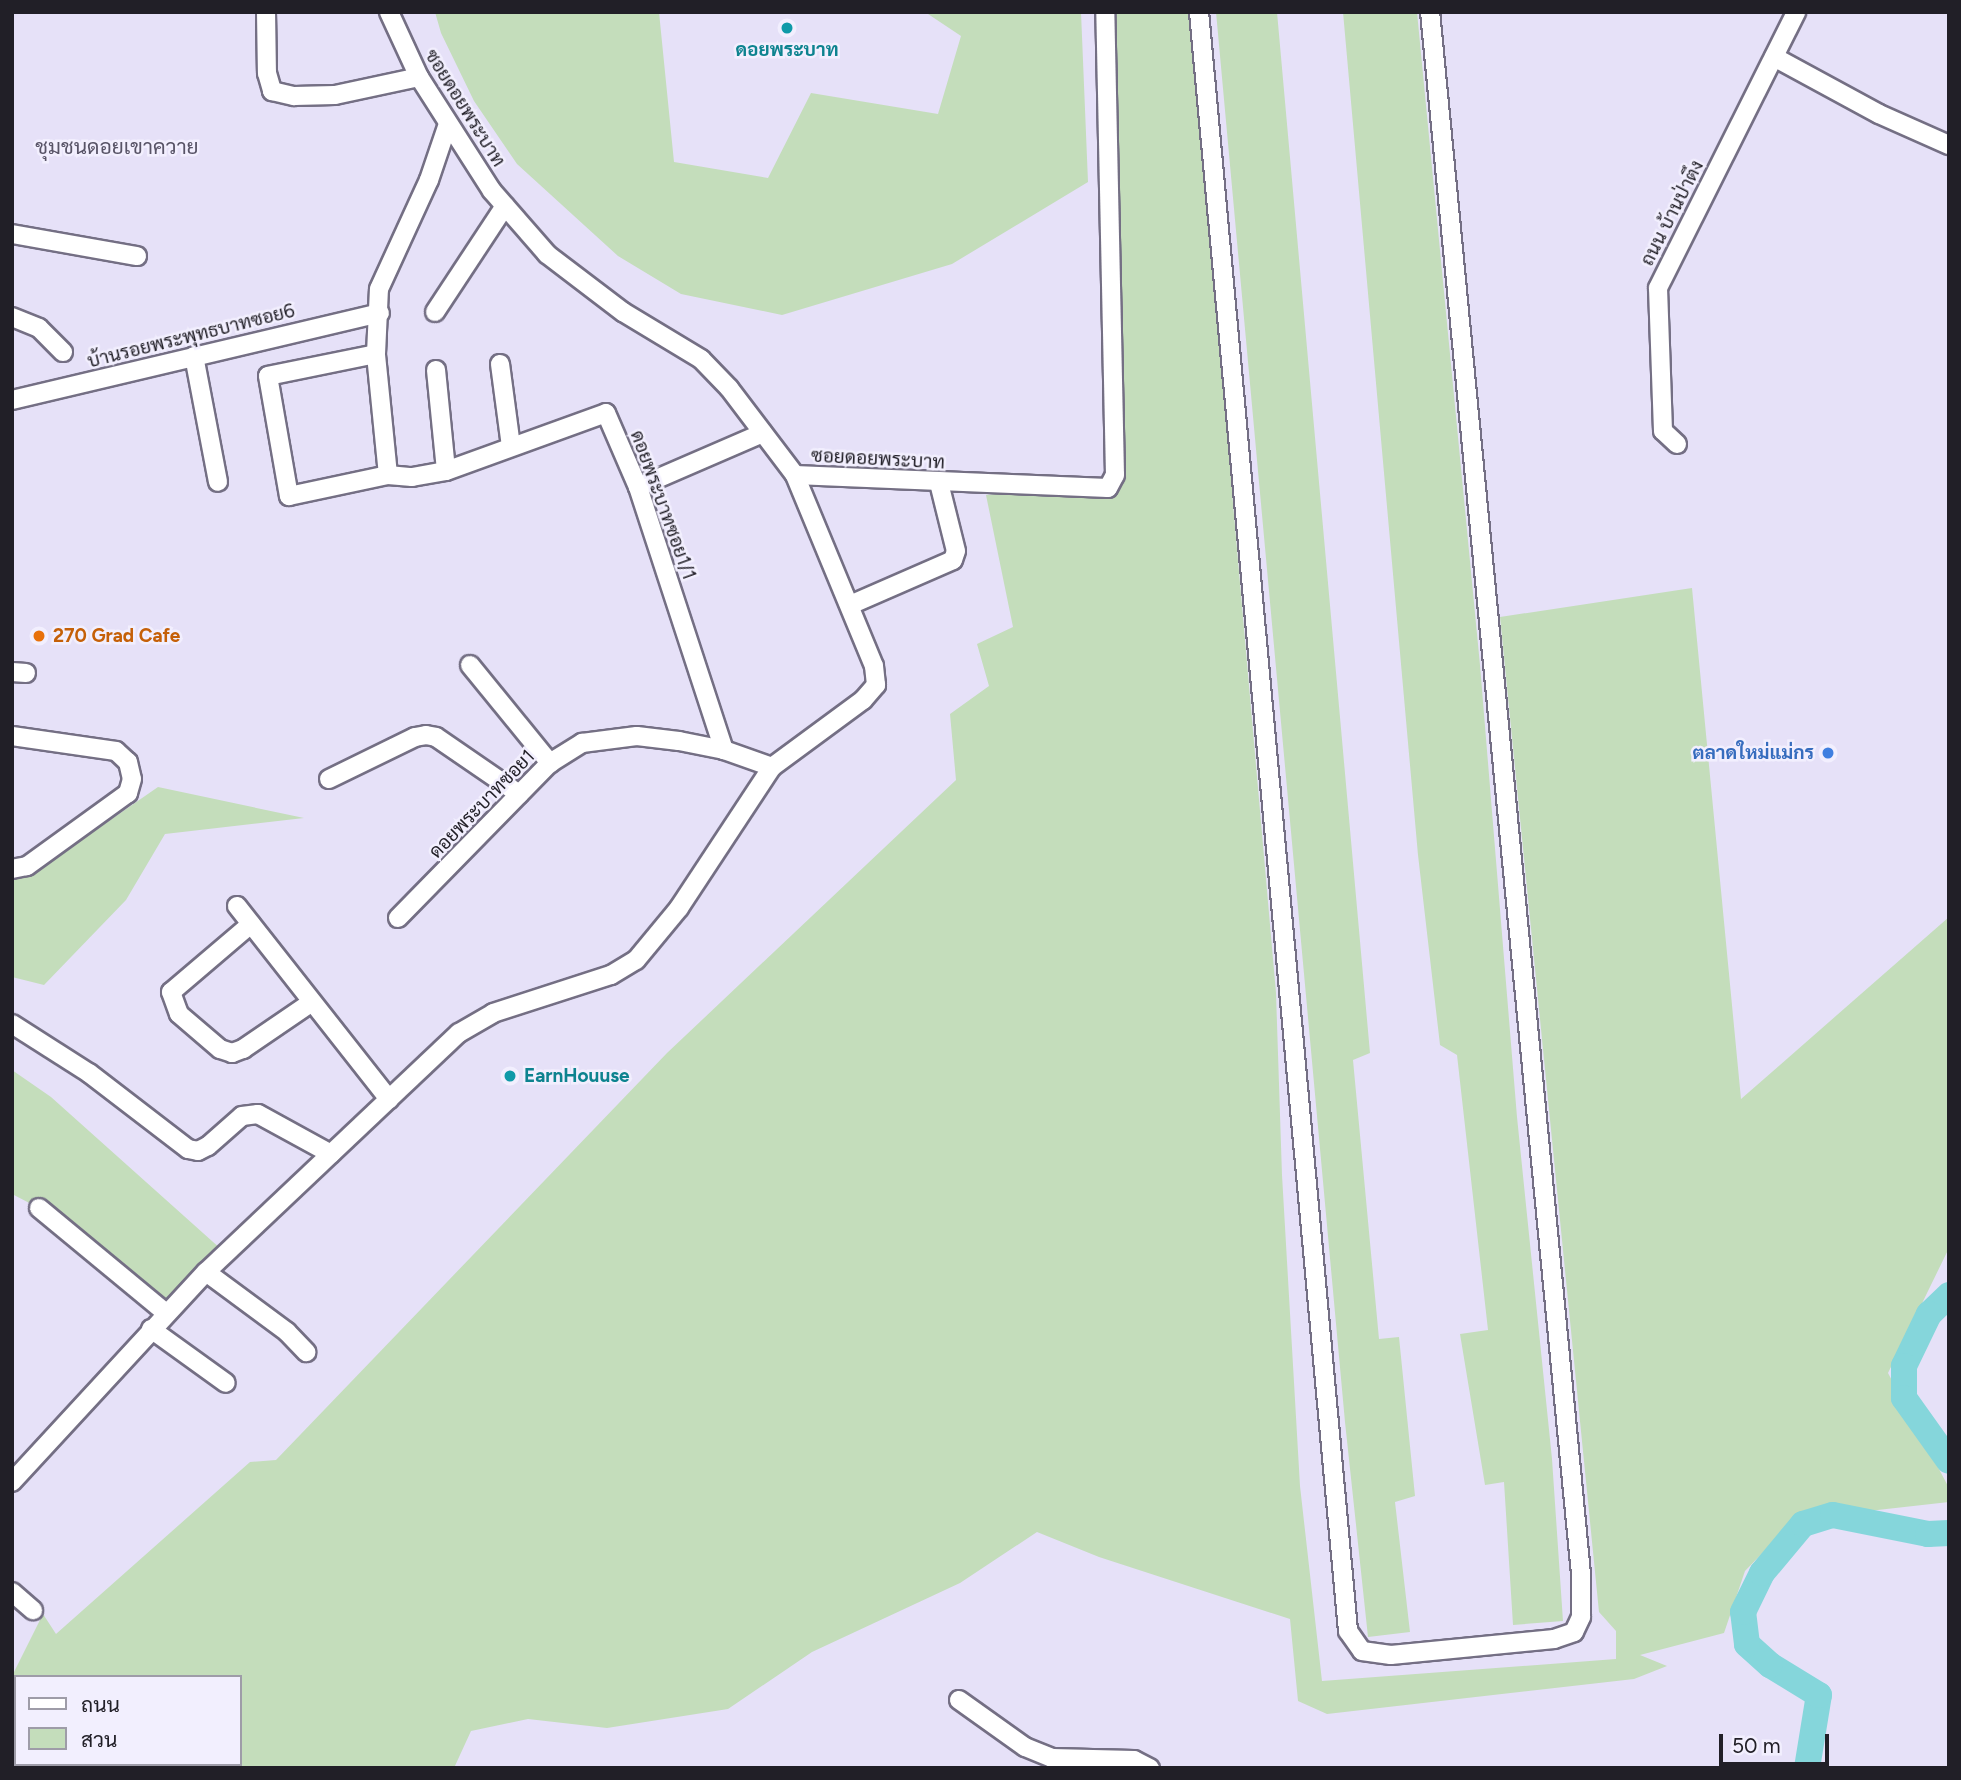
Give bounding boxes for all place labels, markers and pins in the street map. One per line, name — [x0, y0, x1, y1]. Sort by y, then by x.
marker: ดอยพระบาท — [779, 20, 795, 36]
place label: ดอยพระบาท — [735, 39, 839, 61]
place label: 270 Grad Cafe — [53, 625, 180, 647]
marker: 270 Grad Cafe — [31, 628, 47, 644]
place label: ตลาดใหม่แม่กร — [1693, 742, 1814, 764]
marker: ตลาดใหม่แม่กร — [1820, 745, 1836, 761]
place label: EarnHouuse — [524, 1065, 630, 1087]
marker: EarnHouuse — [502, 1068, 518, 1084]

